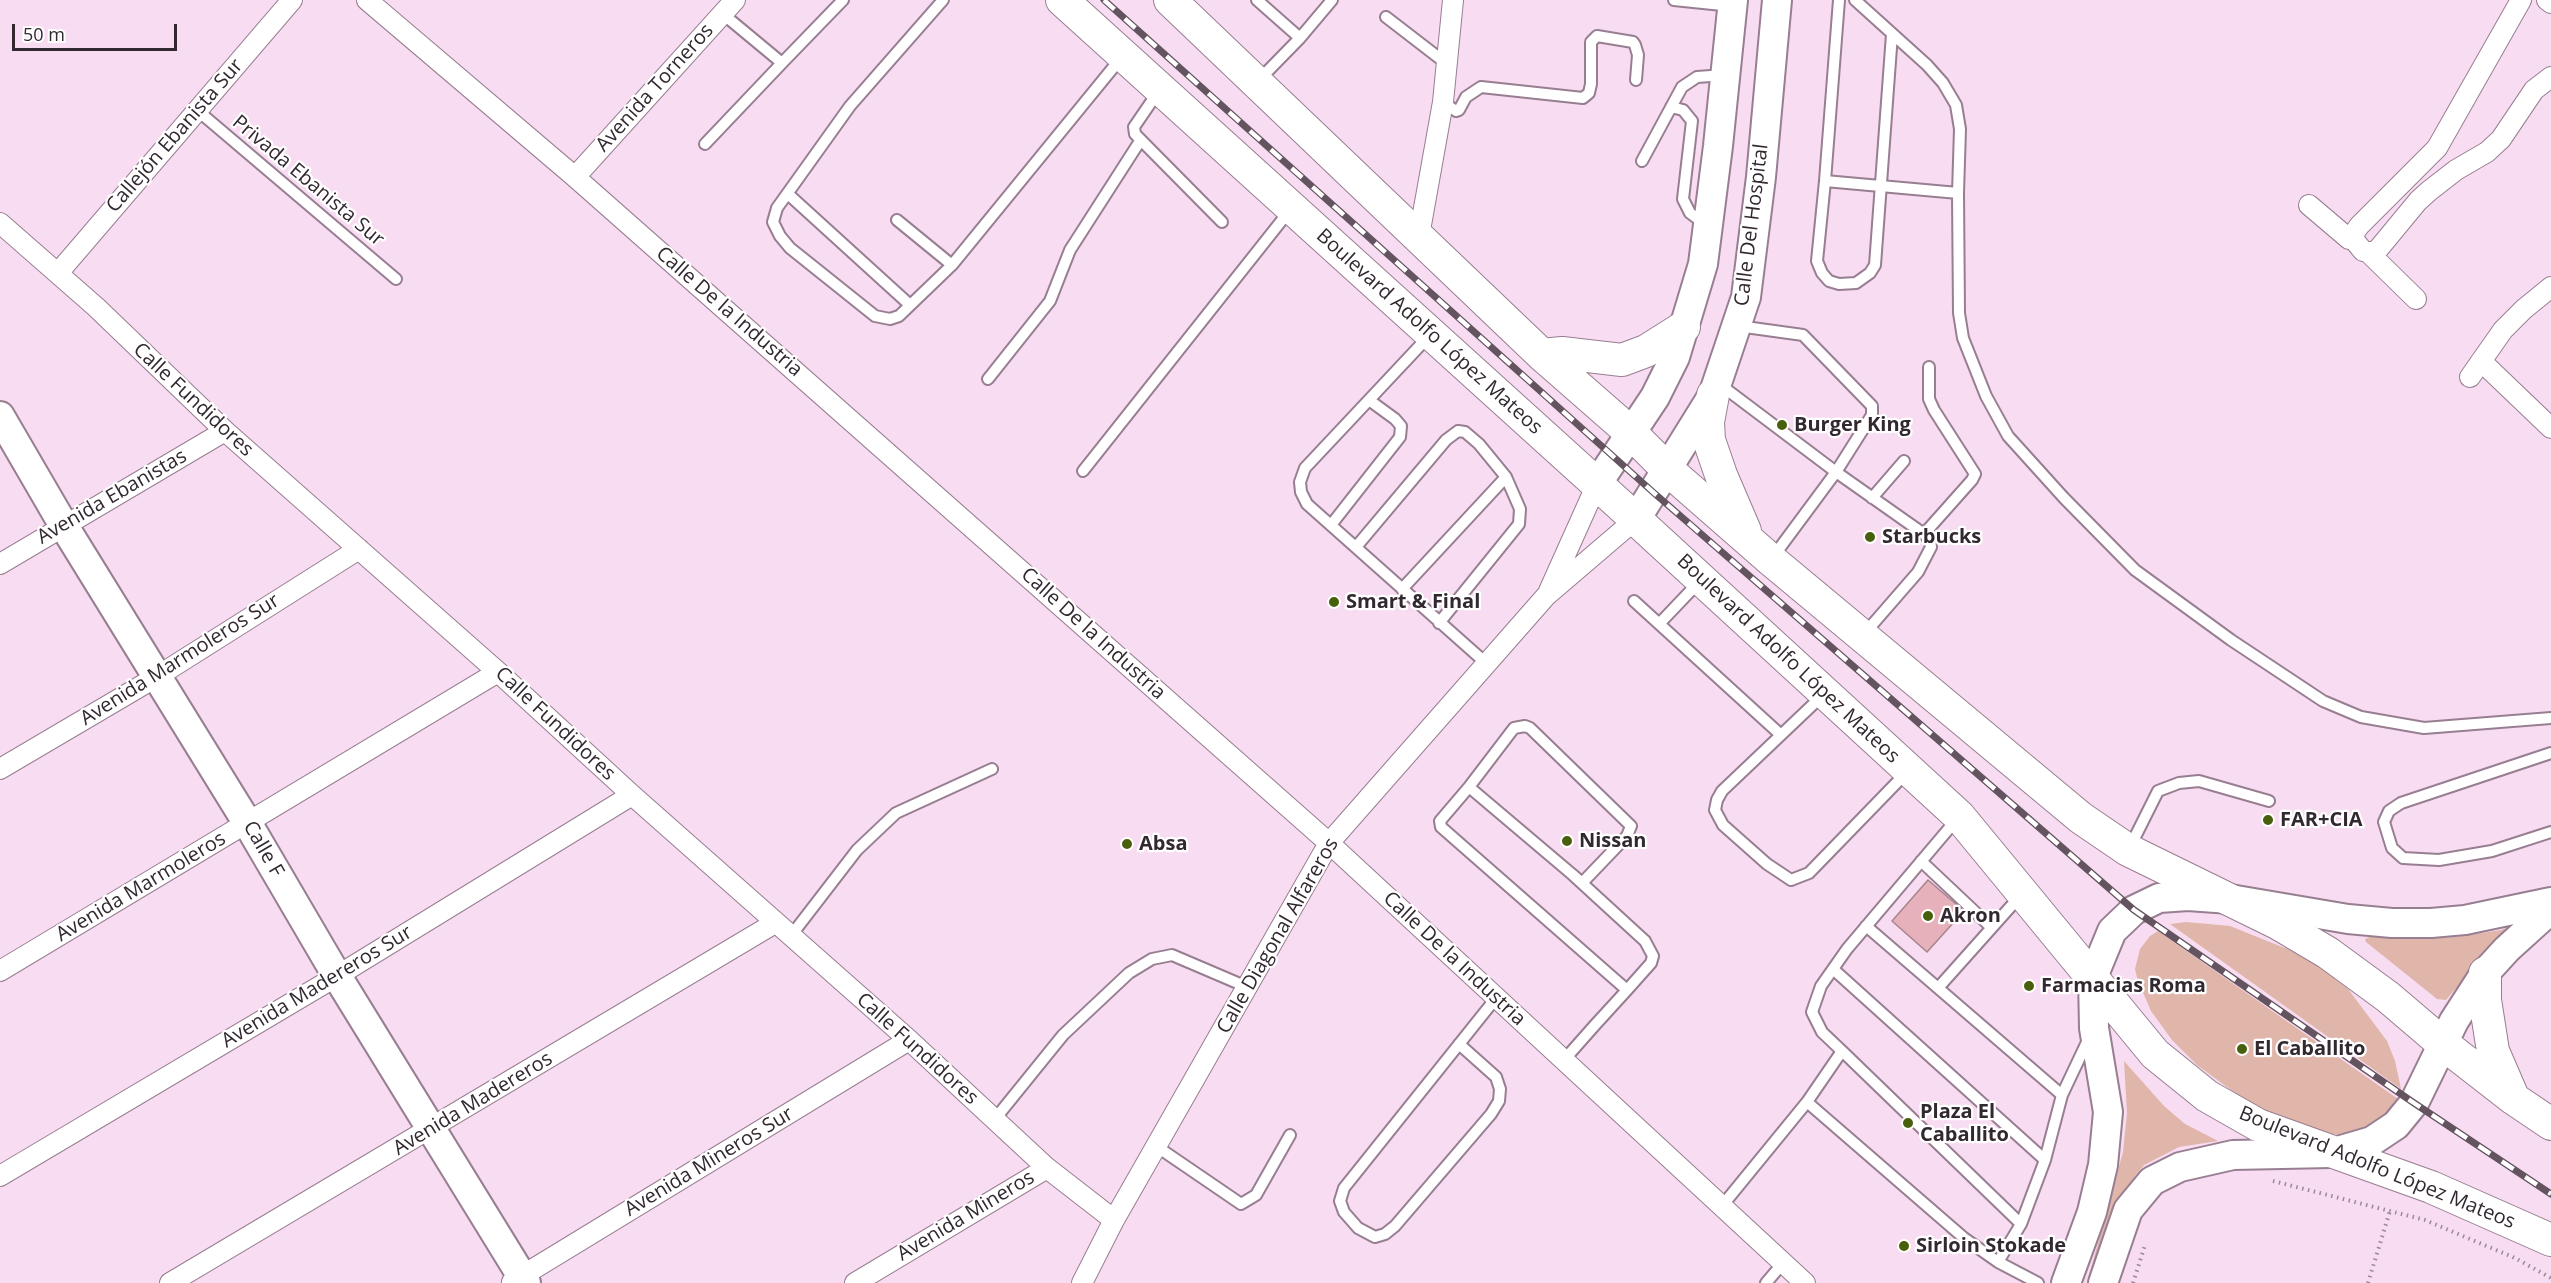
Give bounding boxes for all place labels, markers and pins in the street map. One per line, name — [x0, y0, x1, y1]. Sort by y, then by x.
place label: Burger King — [1794, 413, 1911, 437]
marker: Burger King — [1775, 418, 1789, 432]
place label: Starbucks — [1882, 525, 1981, 549]
marker: Starbucks — [1863, 530, 1877, 544]
place label: Smart & Final — [1346, 590, 1480, 614]
marker: Smart & Final — [1327, 595, 1341, 609]
place label: FAR+CIA — [2280, 808, 2363, 832]
marker: FAR+CIA — [2261, 813, 2275, 827]
place label: Nissan — [1579, 829, 1646, 853]
place label: Absa — [1139, 832, 1187, 856]
marker: Nissan — [1560, 834, 1574, 848]
marker: Absa — [1120, 837, 1134, 851]
place label: Akron — [1940, 904, 2001, 928]
marker: Akron — [1921, 909, 1935, 923]
place label: Farmacias Roma — [2041, 974, 2206, 998]
marker: Farmacias Roma — [2022, 979, 2036, 993]
place label: El Caballito — [2254, 1037, 2365, 1061]
marker: El Caballito — [2235, 1042, 2249, 1056]
place label: Plaza El Caballito — [1920, 1100, 2009, 1147]
marker: Plaza El Caballito — [1901, 1116, 1915, 1130]
place label: Sirloin Stokade — [1916, 1234, 2066, 1258]
marker: Sirloin Stokade — [1897, 1239, 1911, 1253]

